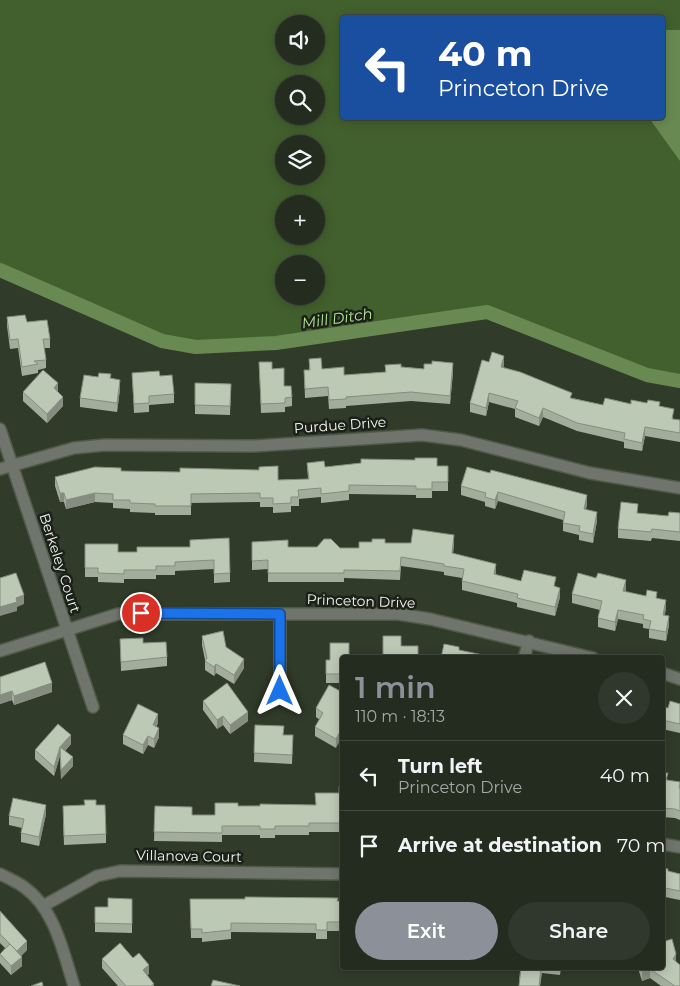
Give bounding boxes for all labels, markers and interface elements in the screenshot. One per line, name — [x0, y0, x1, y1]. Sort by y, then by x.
map controls — [275, 15, 325, 305]
button: sound — [275, 15, 325, 65]
text: 40 m — [438, 32, 533, 75]
icon: left — [355, 35, 420, 100]
button: search — [275, 75, 325, 125]
text: Princeton Drive — [438, 75, 609, 102]
button: layers — [275, 135, 325, 185]
button: + — [275, 195, 325, 245]
button: − — [275, 255, 325, 305]
water label: Mill Ditch — [300, 304, 374, 332]
street label: Purdue Drive — [293, 413, 387, 437]
street label: Berkeley Court — [35, 511, 85, 615]
street label: Princeton Drive — [306, 590, 416, 612]
pin — [120, 592, 162, 634]
icon: arrive — [127, 599, 155, 627]
position arrow — [253, 664, 305, 716]
text: 1 min — [355, 669, 436, 706]
button: close — [598, 672, 650, 724]
text: 110 m · 18:13 — [355, 707, 445, 726]
text: Turn left — [398, 755, 483, 778]
icon: left — [355, 762, 383, 790]
text: 40 m — [600, 764, 650, 787]
text: Princeton Drive — [398, 778, 522, 797]
icon: arrive — [355, 832, 383, 860]
text: Arrive at destination — [398, 834, 602, 857]
text: 70 m — [617, 834, 665, 857]
street label: Villanova Court — [136, 846, 242, 866]
button: Exit — [355, 902, 498, 960]
button: Share — [508, 902, 650, 960]

